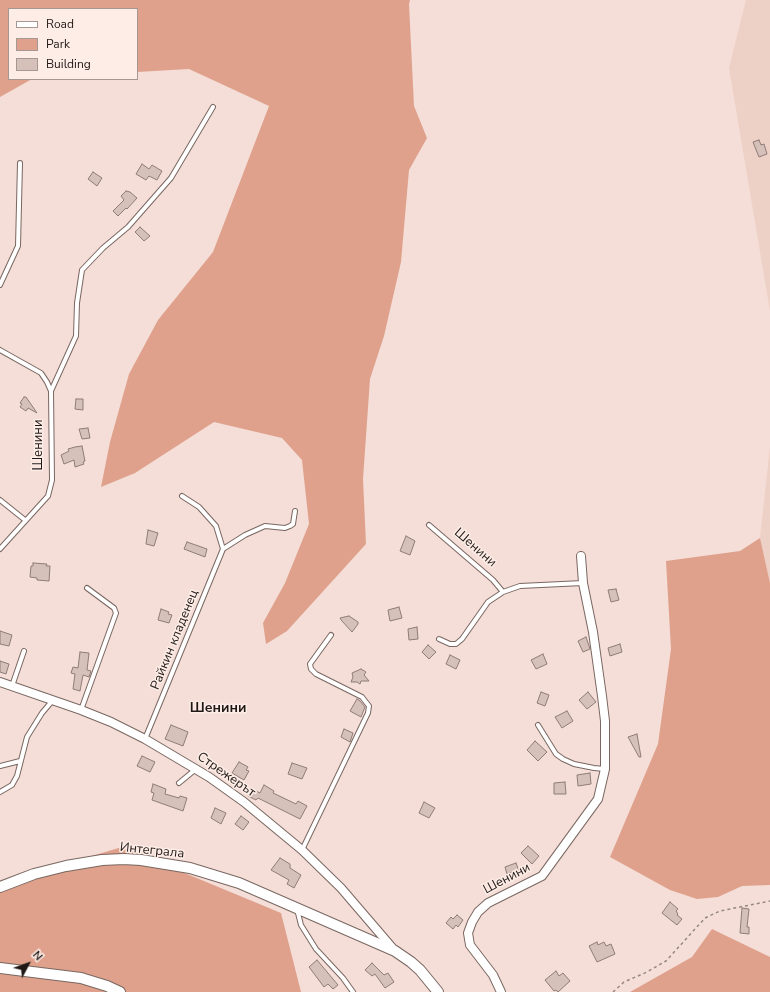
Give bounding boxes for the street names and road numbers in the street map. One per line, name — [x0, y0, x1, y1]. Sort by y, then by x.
street label: Шенини — [31, 419, 47, 471]
street label: Шенини — [451, 525, 499, 571]
street label: Райкин кладенец — [148, 588, 202, 692]
street label: Стрежерът — [194, 749, 258, 801]
street label: Интеграла — [119, 840, 185, 862]
street label: Шенини — [481, 860, 533, 898]

